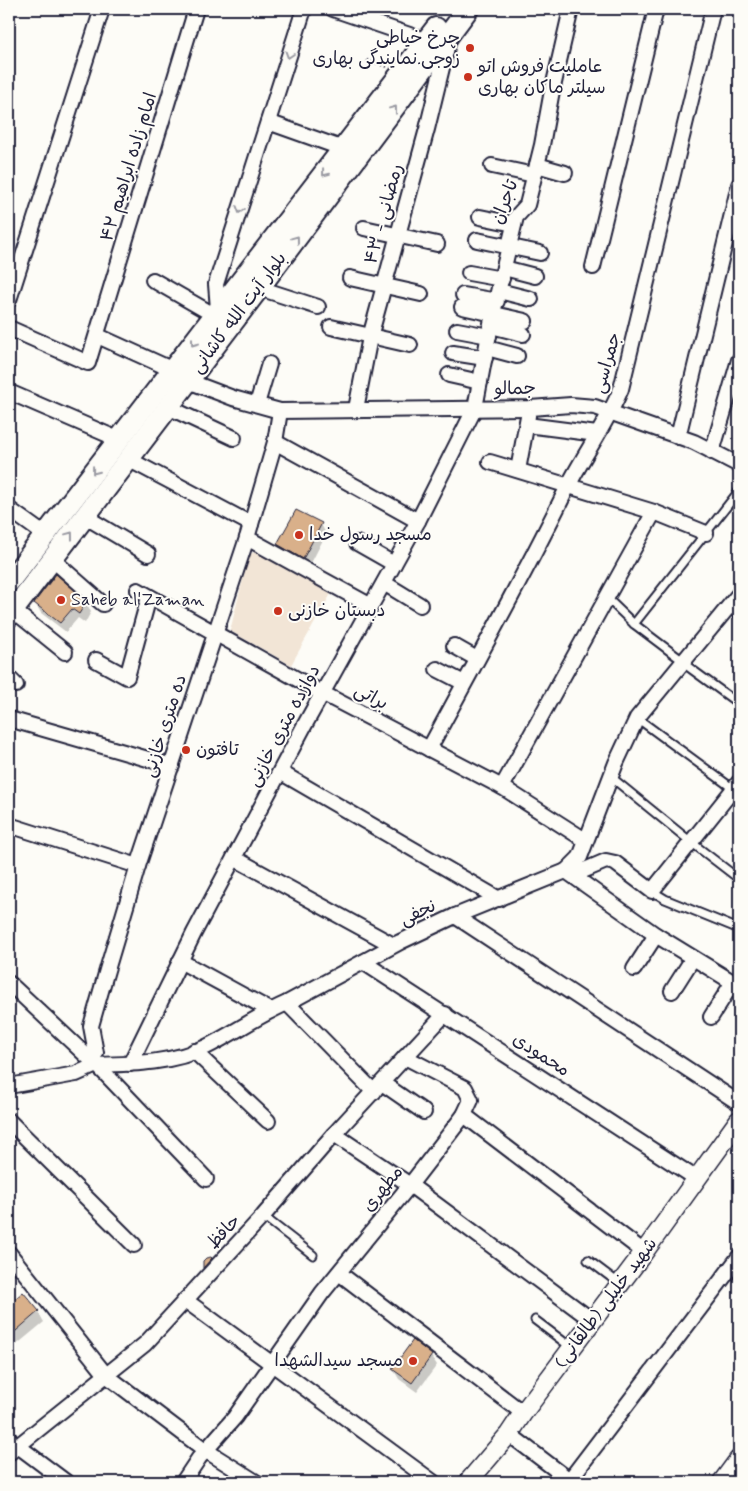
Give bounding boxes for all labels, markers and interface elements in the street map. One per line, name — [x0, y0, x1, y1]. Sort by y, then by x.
place label: چرخ خیاطی زوجی.نمایندگی بهاری — [312, 26, 460, 71]
marker: چرخ خیاطی زوجی.نمایندگی بهاری — [464, 42, 476, 54]
one-way arrow — [284, 51, 294, 59]
place label: عاملیت فروش اتو سیلتر ماکان بهاری — [476, 55, 606, 100]
marker: عاملیت فروش اتو سیلتر ماکان بهاری — [462, 71, 474, 83]
street label: امام زاده ابراهیم ۴۲ — [95, 90, 164, 245]
one-way arrow — [388, 106, 396, 115]
street label: رمضانی - ۴۳ — [359, 161, 409, 267]
one-way arrow — [323, 167, 331, 176]
street label: تاجران — [486, 176, 525, 228]
one-way arrow — [235, 206, 245, 214]
one-way arrow — [290, 236, 298, 245]
street label: بلوار آیت الله کاشانی — [185, 247, 293, 379]
street label: جمراسی — [587, 330, 627, 396]
one-way arrow — [191, 337, 199, 346]
street label: جمالو — [493, 377, 536, 401]
one-way arrow — [91, 466, 100, 475]
place label: مسجد رسول خدا — [309, 523, 432, 547]
marker: مسجد رسول خدا — [293, 529, 305, 541]
one-way arrow — [64, 531, 73, 541]
place label: Saheb al'Zaman — [71, 588, 204, 612]
marker: Saheb al'Zaman — [55, 594, 67, 606]
place label: دبستان خازنی — [288, 599, 386, 623]
marker: دبستان خازنی — [272, 605, 284, 617]
street label: دوازده متری خازنی — [242, 661, 326, 791]
street label: ده متری خازنی — [137, 672, 193, 780]
street label: براتی — [350, 678, 392, 716]
place label: تافتون — [196, 738, 239, 762]
marker: تافتون — [180, 744, 192, 756]
street label: نجفی — [396, 894, 440, 932]
street label: محمودی — [508, 1027, 574, 1083]
street label: مطهری — [357, 1161, 409, 1217]
street label: حافظ — [202, 1209, 246, 1255]
street label: شهید خلیلی (طالقانی) — [549, 1233, 663, 1373]
place label: مسجد سیدالشهدا — [275, 1349, 403, 1373]
marker: مسجد سیدالشهدا — [407, 1355, 419, 1367]

